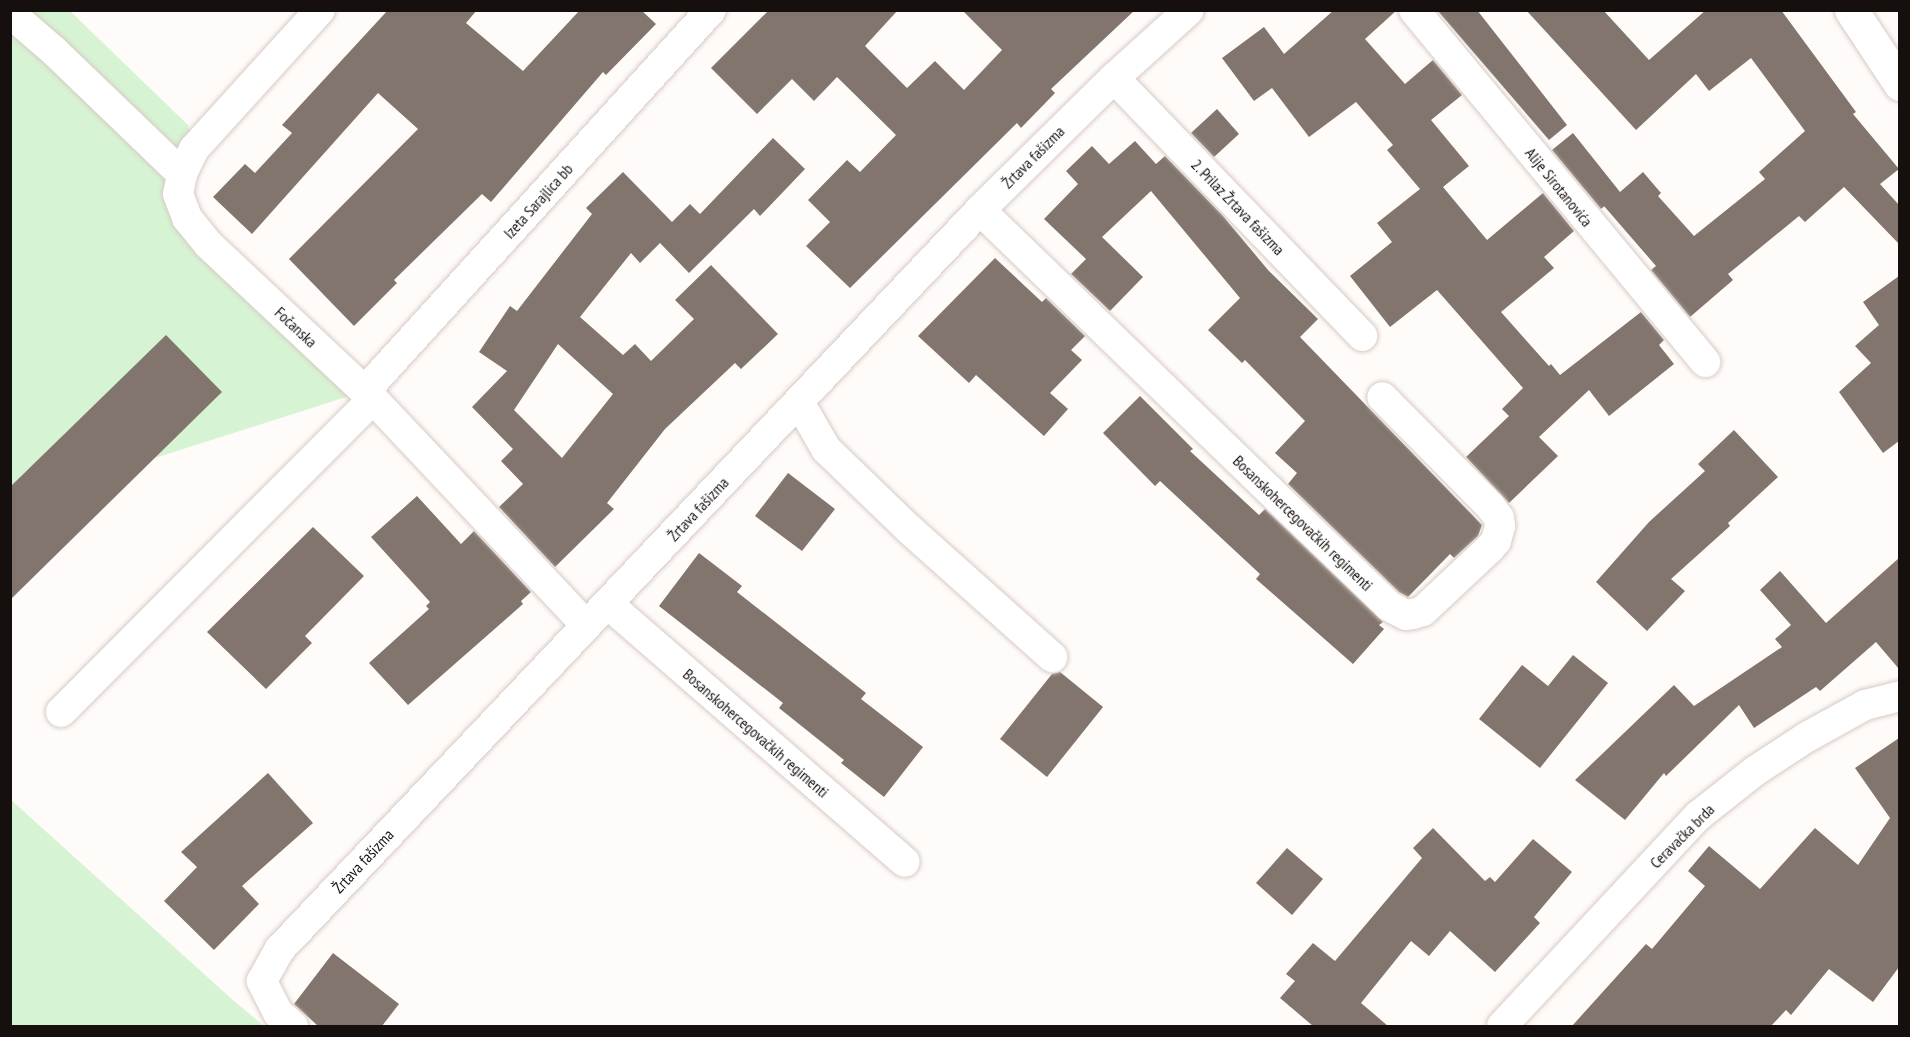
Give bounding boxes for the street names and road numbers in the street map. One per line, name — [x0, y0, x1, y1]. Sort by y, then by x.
street label: Žrtava fašizma — [998, 122, 1068, 192]
street label: Alije Sirotanovića — [1521, 144, 1597, 230]
street label: 2. Prilaz Žrtava fašizma — [1187, 154, 1289, 260]
street label: Izeta Sarajlica bb — [499, 160, 577, 242]
street label: Fočanska — [271, 303, 321, 351]
street label: Bosanskohercegovačkih regimenti — [1229, 451, 1377, 595]
street label: Žrtava fašizma — [664, 473, 732, 545]
street label: Bosanskohercegovačkih regimenti — [679, 664, 833, 802]
street label: Ceravačka brda — [1646, 800, 1718, 872]
street label: Žrtava fašizma — [329, 825, 397, 897]

